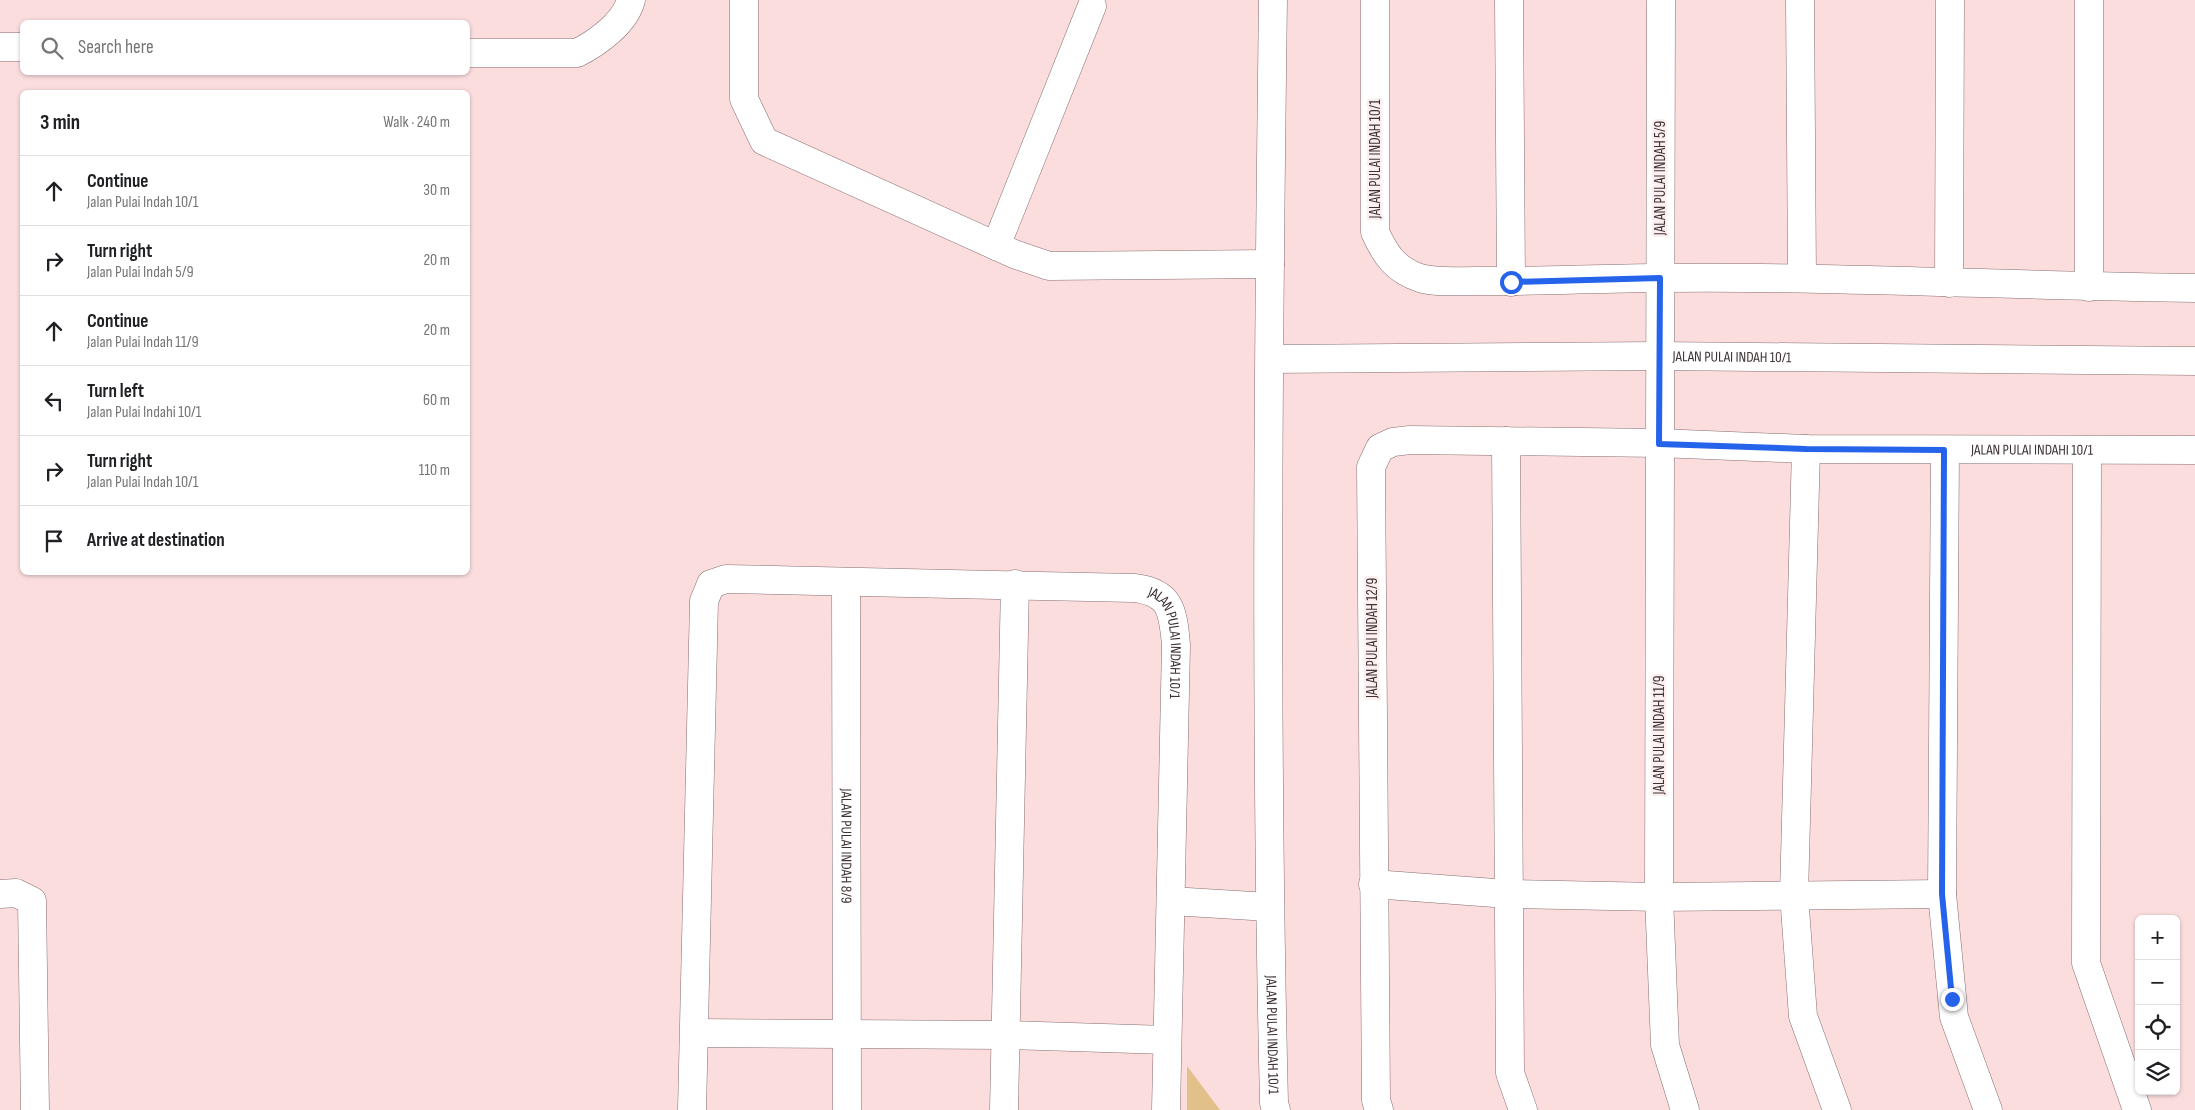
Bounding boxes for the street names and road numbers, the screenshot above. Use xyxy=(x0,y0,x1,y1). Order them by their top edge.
street label: JALAN PULAI INDAH 10/1 xyxy=(1366,99,1385,219)
street label: JALAN PULAI INDAH 5/9 xyxy=(1651,121,1670,236)
street label: JALAN PULAI INDAH 10/1 xyxy=(1671,347,1792,367)
street label: JALAN PULAI INDAHI 10/1 xyxy=(1970,440,2094,459)
street label: JALAN PULAI INDAH 12/9 xyxy=(1363,578,1382,699)
street label: JALAN PULAI INDAH 10/1 xyxy=(1145,582,1186,700)
street label: JALAN PULAI INDAH 11/9 xyxy=(1650,676,1669,796)
street label: JALAN PULAI INDAH 8/9 xyxy=(837,788,856,903)
street label: JALAN PULAI INDAH 10/1 xyxy=(1262,974,1283,1095)

